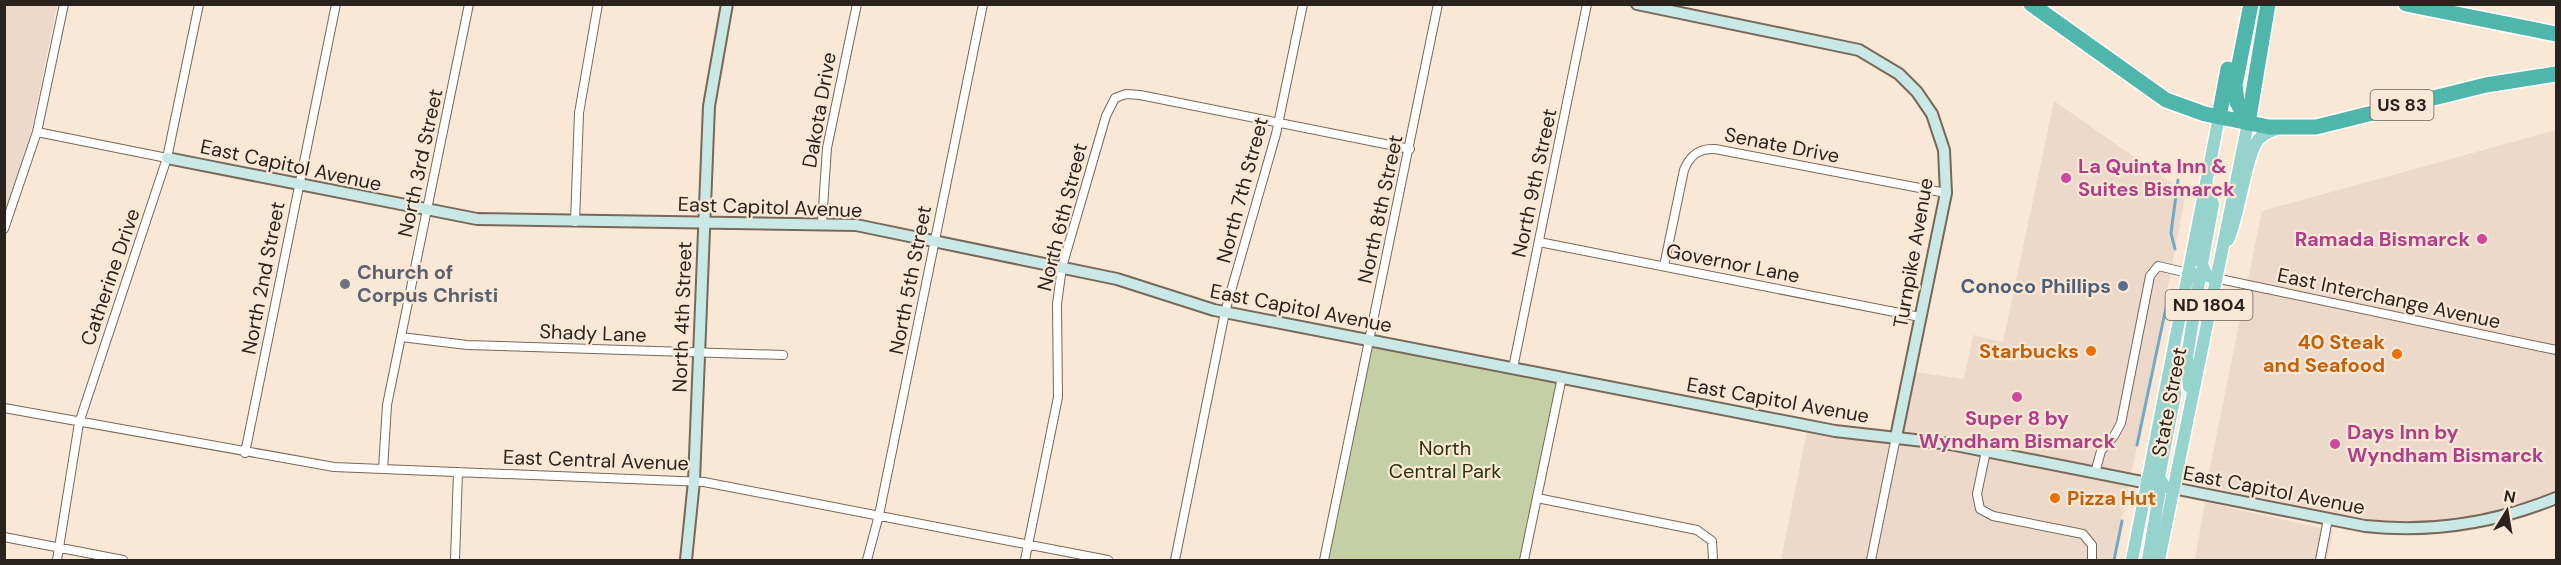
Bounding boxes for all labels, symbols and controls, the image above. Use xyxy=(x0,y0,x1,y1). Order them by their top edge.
street label: Dakota Drive xyxy=(796,50,842,170)
street label: North 3rd Street xyxy=(392,86,448,240)
road number: US 83 xyxy=(2370,90,2434,120)
street label: North 9th Street xyxy=(1506,106,1563,260)
street label: North 7th Street xyxy=(1210,114,1274,266)
street label: Senate Drive xyxy=(1722,121,1842,169)
street label: North 8th Street xyxy=(1352,132,1408,286)
street label: East Capitol Avenue xyxy=(198,133,384,197)
street label: North 6th Street xyxy=(1031,140,1093,294)
place label: La Quinta Inn & Suites Bismarck xyxy=(2078,153,2235,202)
marker: La Quinta Inn & Suites Bismarck xyxy=(2059,171,2073,185)
street label: Turnpike Avenue xyxy=(1887,176,1939,330)
street label: East Capitol Avenue xyxy=(677,191,863,223)
street label: North 2nd Street xyxy=(235,199,291,357)
street label: North 5th Street xyxy=(883,203,937,357)
street label: Catherine Drive xyxy=(74,205,146,349)
place label: Ramada Bismarck xyxy=(2295,226,2470,252)
marker: Ramada Bismarck xyxy=(2475,232,2489,246)
street label: Governor Lane xyxy=(1664,237,1802,289)
street label: North 4th Street xyxy=(666,241,698,393)
place label: Church of Corpus Christi xyxy=(357,259,498,308)
street label: East Interchange Avenue xyxy=(2275,262,2503,334)
place label: Conoco Phillips xyxy=(1960,273,2111,299)
marker: Church of Corpus Christi xyxy=(338,277,352,291)
street label: East Capitol Avenue xyxy=(1208,278,1394,338)
marker: Conoco Phillips xyxy=(2116,279,2130,293)
road number: ND 1804 xyxy=(2166,290,2252,320)
street label: Shady Lane xyxy=(539,318,647,348)
place label: 40 Steak and Seafood xyxy=(2263,329,2385,378)
place label: Starbucks xyxy=(1979,338,2079,364)
marker: Starbucks xyxy=(2084,344,2098,358)
street label: State Street xyxy=(2146,345,2192,459)
marker: 40 Steak and Seafood xyxy=(2390,347,2404,361)
street label: East Capitol Avenue xyxy=(1685,371,1871,429)
marker: Super 8 by Wyndham Bismarck xyxy=(2010,390,2024,404)
place label: Super 8 by Wyndham Bismarck xyxy=(1919,405,2116,454)
place label: Days Inn by Wyndham Bismarck xyxy=(2347,419,2544,468)
park label: North Central Park xyxy=(1389,435,1501,484)
marker: Days Inn by Wyndham Bismarck xyxy=(2328,437,2342,451)
street label: East Central Avenue xyxy=(503,444,689,476)
street label: East Capitol Avenue xyxy=(2181,460,2367,520)
north arrow xyxy=(2477,481,2537,541)
place label: Pizza Hut xyxy=(2067,485,2156,511)
text: N xyxy=(2502,485,2517,508)
marker: Pizza Hut xyxy=(2048,491,2062,505)

